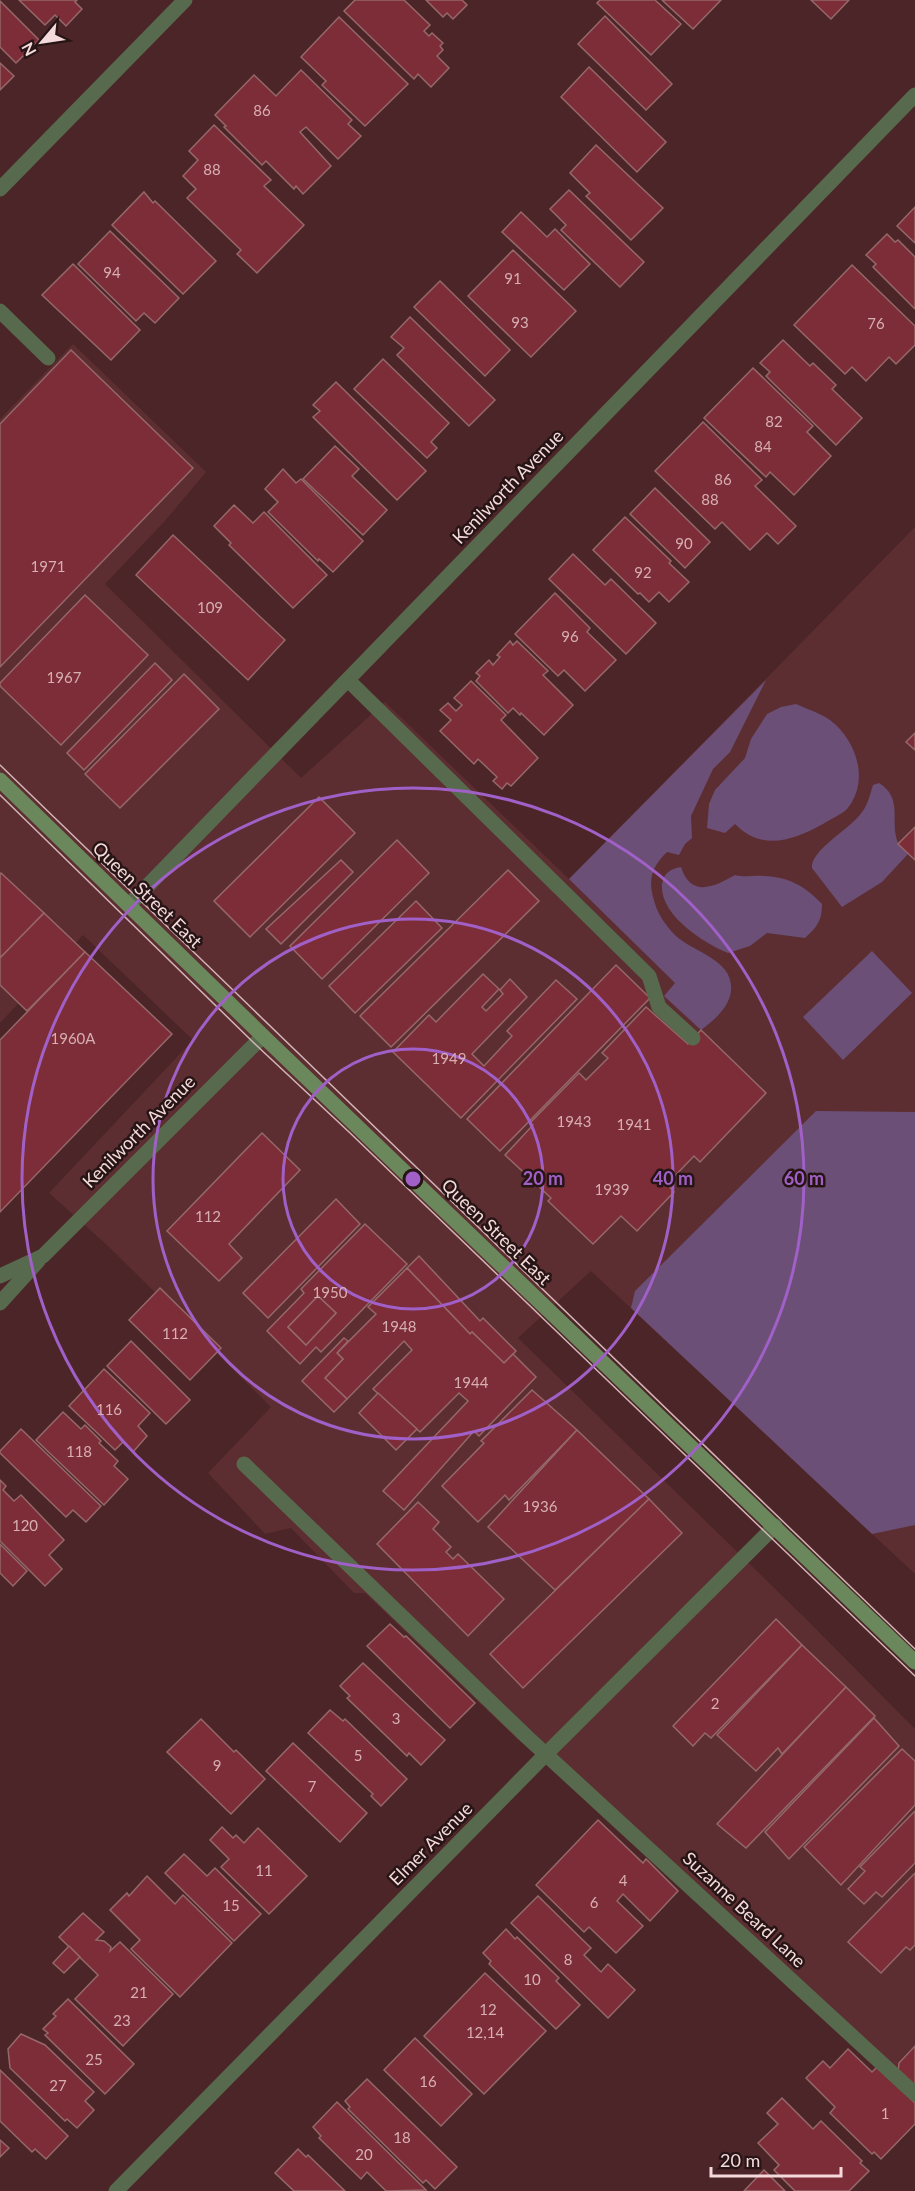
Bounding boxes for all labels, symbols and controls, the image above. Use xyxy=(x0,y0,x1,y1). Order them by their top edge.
north arrow xyxy=(12,12,72,72)
text: N xyxy=(17,40,40,60)
house number: 86 xyxy=(253,101,271,119)
house number: 88 xyxy=(203,160,221,178)
house number: 94 xyxy=(103,263,121,281)
house number: 91 xyxy=(504,269,522,287)
house number: 93 xyxy=(511,313,529,331)
house number: 76 xyxy=(867,314,885,332)
house number: 82 xyxy=(765,412,783,430)
street label: Kenilworth Avenue xyxy=(447,425,567,548)
house number: 84 xyxy=(754,437,772,455)
house number: 86 xyxy=(714,470,732,488)
house number: 88 xyxy=(701,490,719,508)
house number: 90 xyxy=(675,534,693,552)
house number: 1971 xyxy=(31,557,65,575)
house number: 92 xyxy=(634,563,652,581)
house number: 109 xyxy=(197,598,223,616)
house number: 96 xyxy=(561,627,579,645)
house number: 1967 xyxy=(47,668,82,686)
street label: Queen Street East xyxy=(88,837,207,952)
house number: 1960A xyxy=(51,1029,96,1047)
house number: 1949 xyxy=(432,1049,466,1067)
street label: Kenilworth Avenue xyxy=(77,1070,199,1192)
house number: 1943 xyxy=(557,1112,591,1130)
house number: 1941 xyxy=(617,1115,651,1133)
text: 20 m xyxy=(523,1167,563,1189)
text: 40 m xyxy=(653,1167,693,1189)
text: 60 m xyxy=(784,1167,824,1189)
centre of rings xyxy=(403,1169,423,1189)
street label: Queen Street East xyxy=(437,1174,556,1289)
house number: 1939 xyxy=(595,1180,629,1198)
house number: 112 xyxy=(195,1207,221,1225)
house number: 1950 xyxy=(313,1283,348,1301)
house number: 1948 xyxy=(382,1317,416,1335)
house number: 112 xyxy=(162,1324,188,1342)
house number: 1944 xyxy=(454,1373,489,1391)
house number: 116 xyxy=(96,1400,122,1418)
house number: 118 xyxy=(66,1442,92,1460)
house number: 1936 xyxy=(523,1497,558,1515)
house number: 120 xyxy=(12,1516,38,1534)
house number: 2 xyxy=(711,1694,719,1712)
house number: 3 xyxy=(392,1709,400,1727)
house number: 5 xyxy=(354,1746,362,1764)
house number: 9 xyxy=(213,1756,221,1774)
house number: 7 xyxy=(308,1777,317,1795)
street label: Elmer Avenue xyxy=(384,1797,476,1889)
street label: Suzanne Beard Lane xyxy=(679,1847,811,1972)
house number: 11 xyxy=(255,1861,273,1879)
house number: 4 xyxy=(619,1871,628,1889)
house number: 6 xyxy=(590,1893,599,1911)
house number: 15 xyxy=(222,1896,240,1914)
house number: 8 xyxy=(564,1950,572,1968)
house number: 10 xyxy=(523,1970,541,1988)
house number: 21 xyxy=(130,1983,148,2001)
house number: 12 xyxy=(479,2000,497,2018)
house number: 23 xyxy=(113,2011,131,2029)
house number: 12,14 xyxy=(466,2023,504,2041)
house number: 25 xyxy=(85,2050,103,2068)
house number: 16 xyxy=(419,2072,437,2090)
house number: 27 xyxy=(49,2076,67,2094)
house number: 1 xyxy=(881,2104,889,2122)
house number: 18 xyxy=(393,2128,411,2146)
scale bar xyxy=(711,2140,842,2178)
house number: 20 xyxy=(355,2145,373,2163)
text: 20 m xyxy=(720,2149,760,2171)

